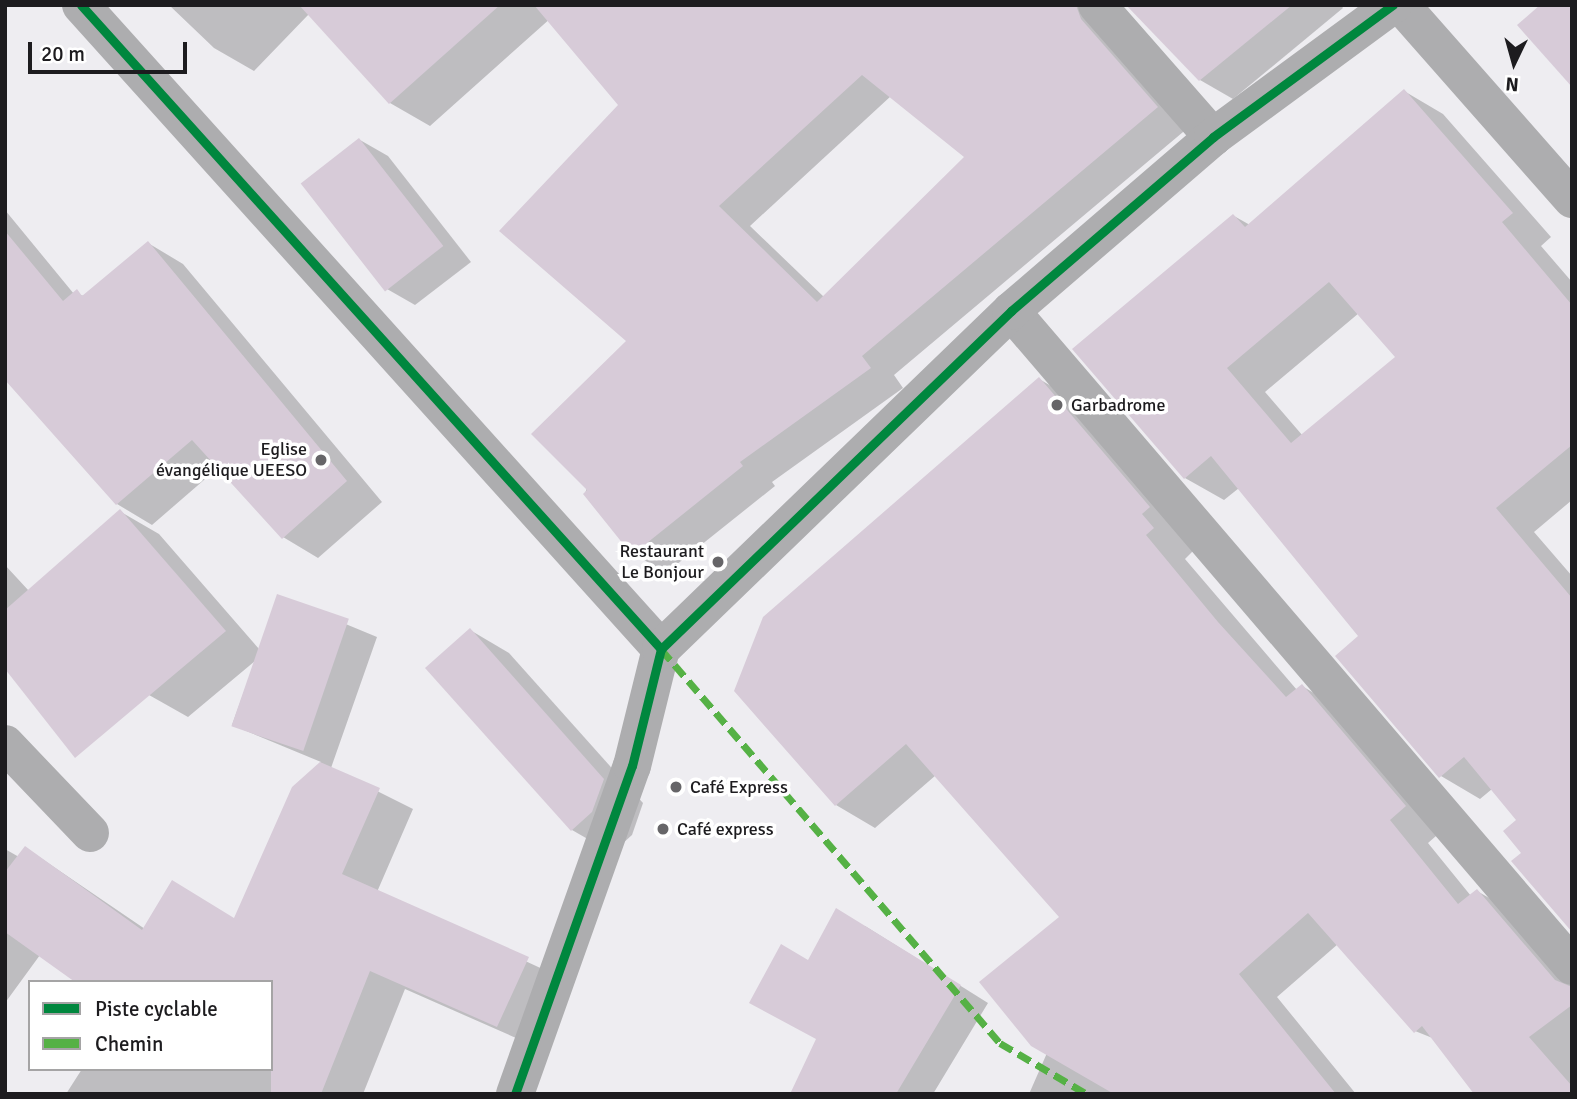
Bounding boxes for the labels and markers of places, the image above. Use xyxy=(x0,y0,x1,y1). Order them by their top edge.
place label: Garbadrome xyxy=(1071,394,1165,416)
marker: Garbadrome xyxy=(1049,397,1065,413)
place label: Eglise évangélique UEESO xyxy=(156,439,307,482)
marker: Eglise évangélique UEESO xyxy=(313,452,329,468)
place label: Restaurant Le Bonjour xyxy=(620,541,704,584)
marker: Restaurant Le Bonjour xyxy=(710,554,726,570)
place label: Café Express xyxy=(690,776,788,798)
marker: Café Express xyxy=(668,779,684,795)
place label: Café express xyxy=(677,818,774,840)
marker: Café express xyxy=(655,821,671,837)

